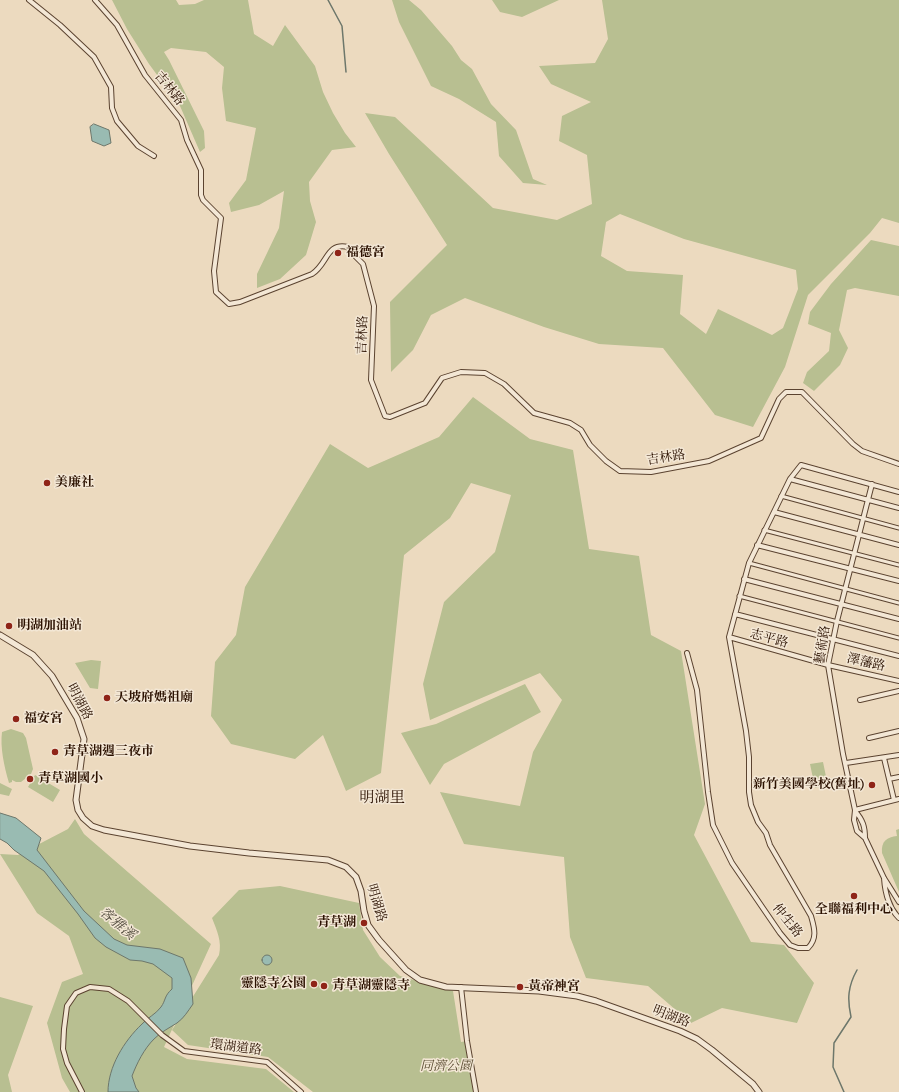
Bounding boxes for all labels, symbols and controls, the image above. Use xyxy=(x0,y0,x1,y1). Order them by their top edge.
street label: 吉林路 xyxy=(151,69,187,109)
place label: 福德宮 xyxy=(346,245,385,261)
marker: 福德宮 xyxy=(333,248,343,258)
street label: 吉林路 xyxy=(355,315,371,355)
street label: 吉林路 xyxy=(646,447,686,469)
place label: 美廉社 xyxy=(55,475,94,491)
marker: 美廉社 xyxy=(42,478,52,488)
place label: 明湖加油站 xyxy=(17,618,82,634)
marker: 明湖加油站 xyxy=(4,621,14,631)
street label: 藝術路 xyxy=(812,625,834,665)
street label: 志平路 xyxy=(748,626,790,652)
street label: 澤藩路 xyxy=(845,651,887,675)
street label: 明湖路 xyxy=(63,681,95,723)
place label: 天坡府媽祖廟 xyxy=(115,690,193,706)
marker: 天坡府媽祖廟 xyxy=(102,693,112,703)
place label: 福安宮 xyxy=(24,711,63,727)
marker: 福安宮 xyxy=(11,714,21,724)
place label: 青草湖週三夜市 xyxy=(63,744,154,760)
marker: 青草湖週三夜市 xyxy=(50,747,60,757)
place label: 青草湖國小 xyxy=(38,771,103,787)
marker: 青草湖國小 xyxy=(25,774,35,784)
place label: 新竹美國學校(舊址) xyxy=(753,777,864,793)
marker: 新竹美國學校(舊址) xyxy=(867,780,877,790)
district label: 明湖里 xyxy=(360,789,404,807)
street label: 明湖路 xyxy=(363,882,389,924)
marker: 全聯福利中心 xyxy=(849,891,859,901)
street label: 仲生路 xyxy=(769,901,805,941)
place label: 全聯福利中心 xyxy=(815,902,893,918)
water label: 客雅溪 xyxy=(96,904,138,944)
place label: 青草湖 xyxy=(317,915,356,931)
marker: 青草湖 xyxy=(359,918,369,928)
place label: 靈隱寺公園 xyxy=(241,976,306,992)
place label: 青草湖靈隱寺 xyxy=(332,978,410,994)
marker: 靈隱寺公園 xyxy=(309,979,319,989)
place label: 黃帝神宮 xyxy=(528,979,580,995)
marker: 青草湖靈隱寺 xyxy=(319,981,329,991)
marker: 黃帝神宮 xyxy=(515,982,525,992)
street label: 明湖路 xyxy=(650,1003,692,1031)
street label: 環湖道路 xyxy=(209,1037,263,1059)
park label: 同濟公園 xyxy=(420,1059,472,1075)

